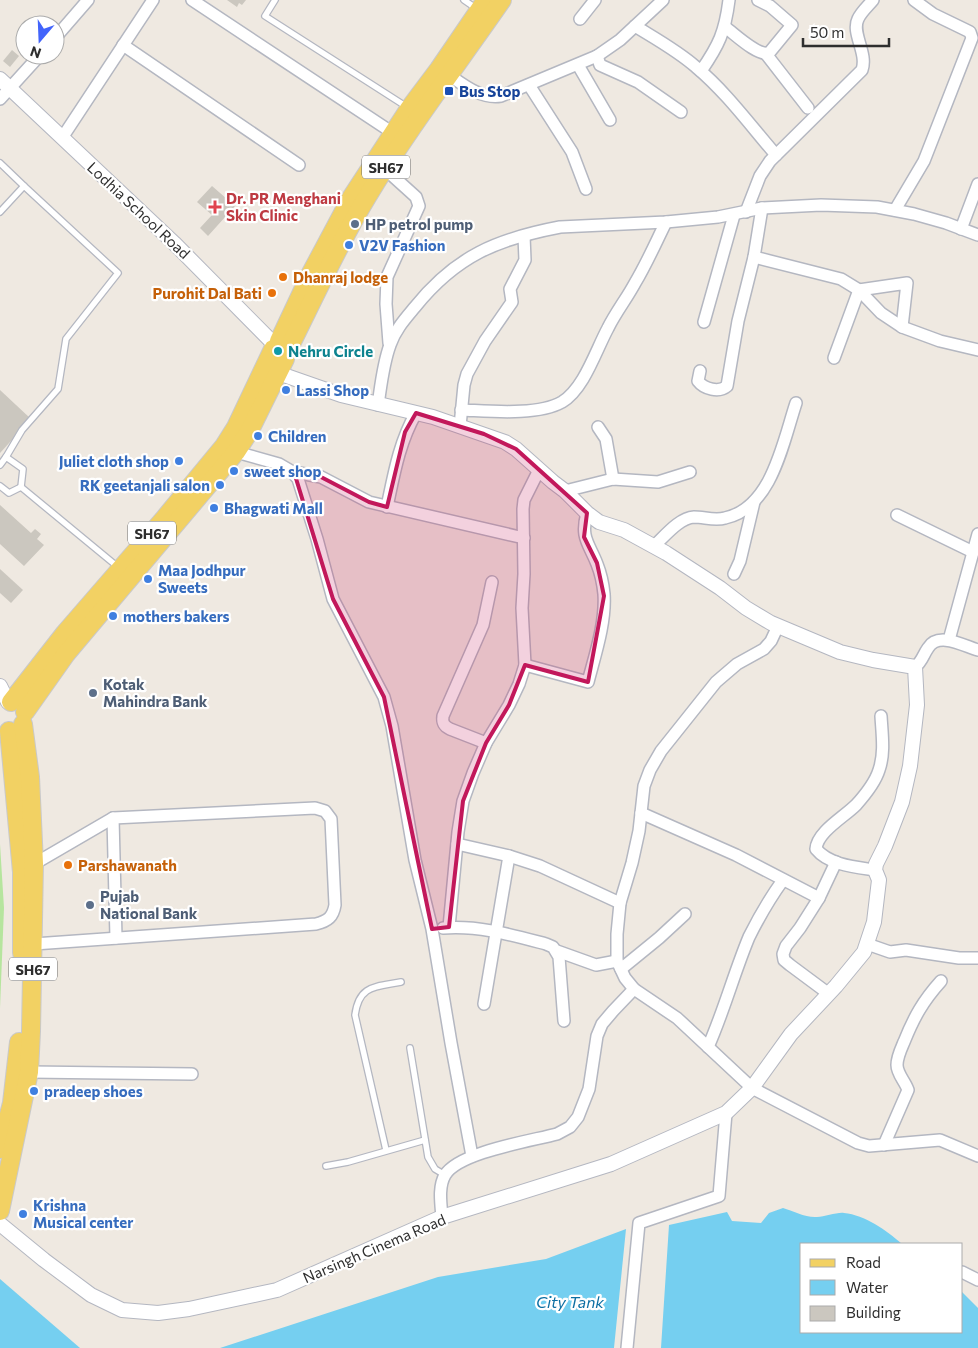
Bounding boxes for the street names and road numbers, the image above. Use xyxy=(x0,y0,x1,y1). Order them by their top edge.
road number: SH67 xyxy=(362,156,410,178)
street label: Lodhia School Road xyxy=(84,158,194,262)
road number: SH67 xyxy=(128,522,176,544)
road number: SH67 xyxy=(9,958,57,981)
street label: Narsingh Cinema Road xyxy=(300,1210,448,1286)

